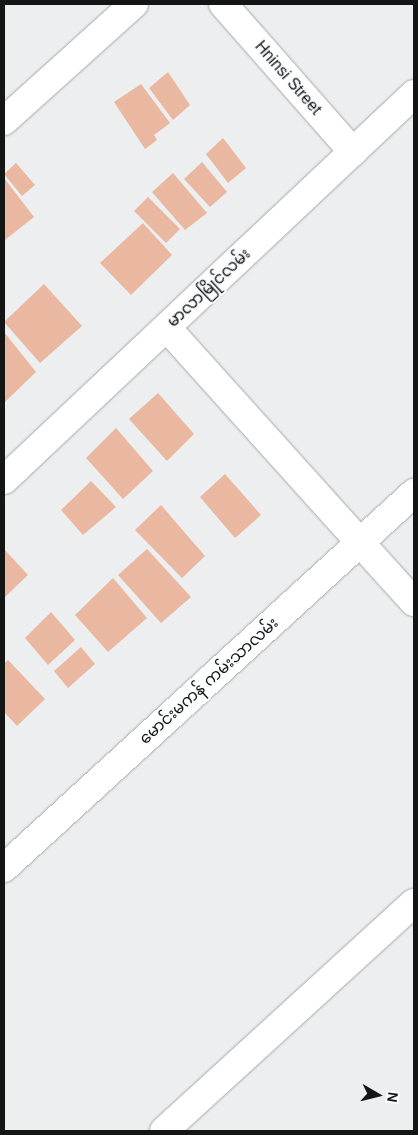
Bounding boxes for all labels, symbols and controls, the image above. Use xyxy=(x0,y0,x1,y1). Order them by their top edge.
street label: Hninsi Street xyxy=(251,37,325,119)
street label: မာလာမြိုင်လမ်း xyxy=(163,245,255,331)
street label: မောင်းမကန် ကမ်းသာလမ်း xyxy=(136,614,282,748)
north arrow xyxy=(353,1070,403,1120)
text: N xyxy=(384,1091,401,1103)

